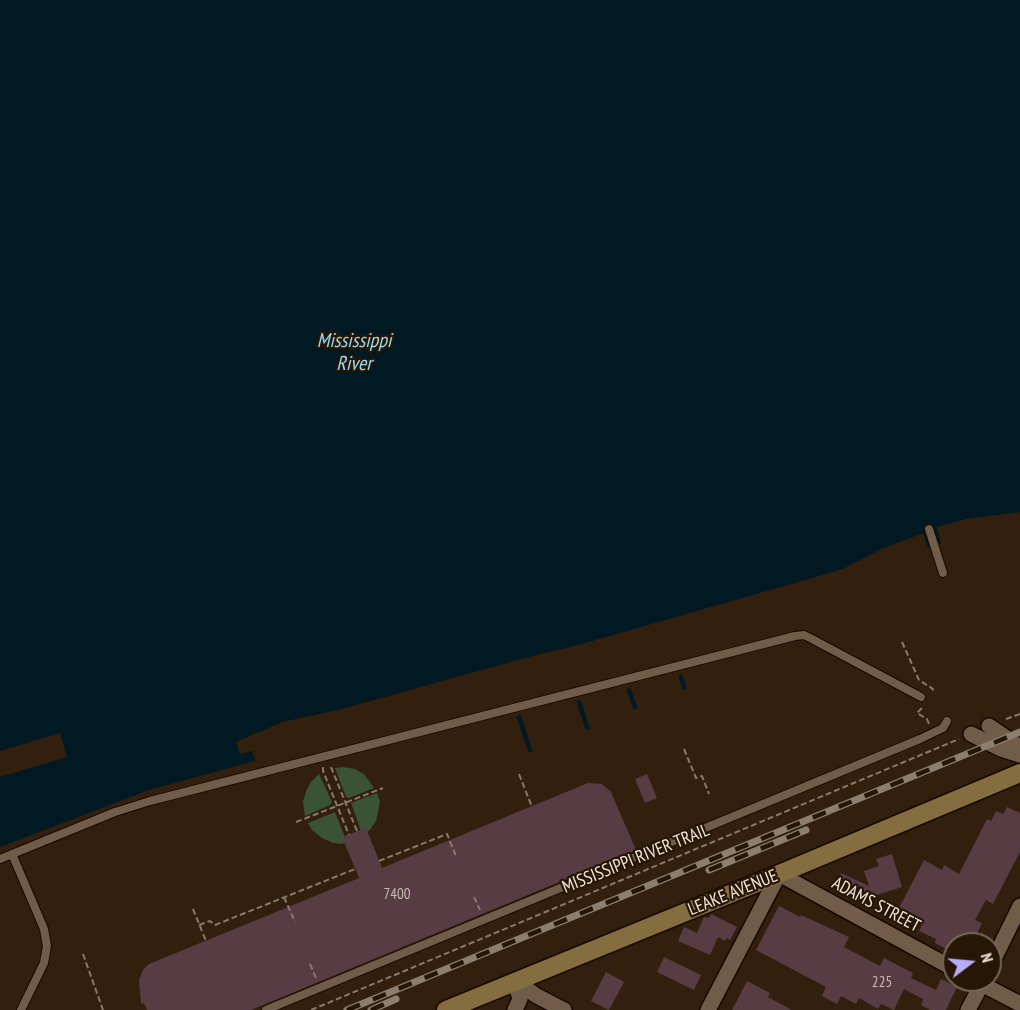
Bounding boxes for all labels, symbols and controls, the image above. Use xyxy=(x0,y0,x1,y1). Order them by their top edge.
water label: Mississippi River xyxy=(317,329,391,376)
street label: MISSISSIPPI RIVER TRAIL xyxy=(559,820,713,898)
street label: LEAKE AVENUE xyxy=(685,865,781,921)
street label: ADAMS STREET xyxy=(828,873,924,937)
house number: 7400 xyxy=(384,886,410,904)
north arrow xyxy=(942,932,1002,992)
text: N xyxy=(977,951,998,964)
house number: 225 xyxy=(872,974,892,992)

